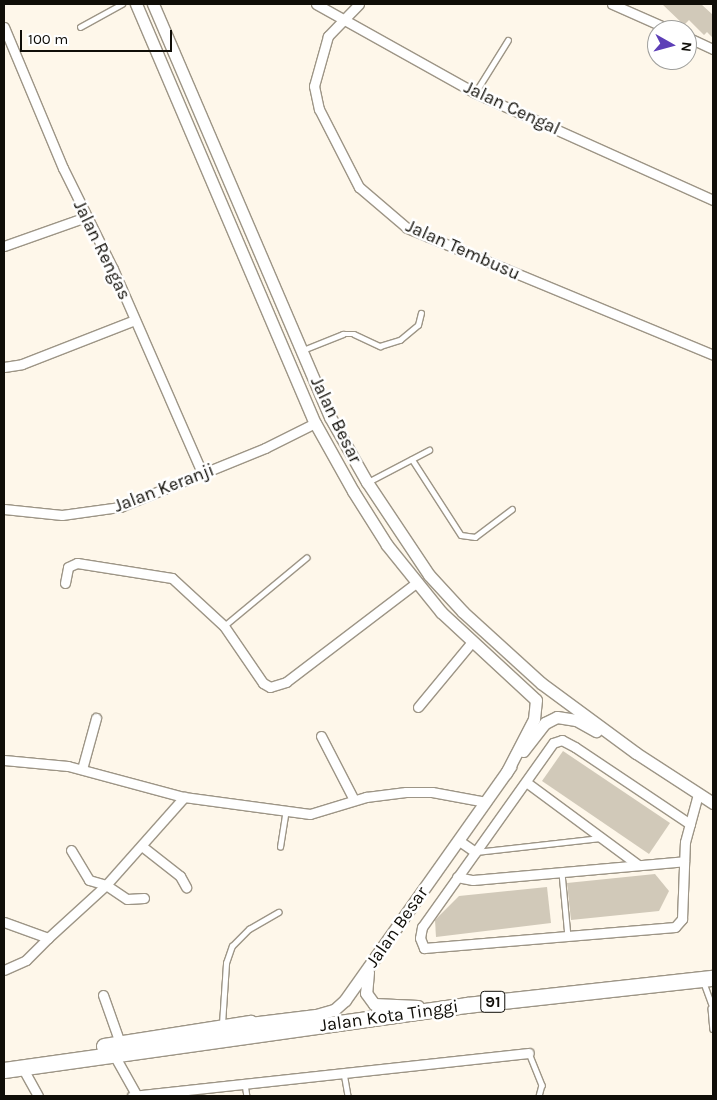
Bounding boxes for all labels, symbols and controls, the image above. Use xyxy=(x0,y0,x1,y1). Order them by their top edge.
scale bar xyxy=(22,20,175,52)
north arrow xyxy=(647,20,697,70)
text: 100 m xyxy=(28,30,68,48)
text: N xyxy=(677,41,695,53)
street label: Jalan Cengal xyxy=(461,76,563,140)
street label: Jalan Rengas xyxy=(69,197,135,303)
street label: Jalan Tembusu xyxy=(402,215,524,285)
street label: Jalan Besar xyxy=(306,373,366,467)
street label: Jalan Keranji xyxy=(111,459,217,517)
street label: Jalan Besar xyxy=(361,882,433,972)
road number: 91 xyxy=(479,989,507,1016)
street label: Jalan Kota Tinggi xyxy=(318,996,460,1036)

